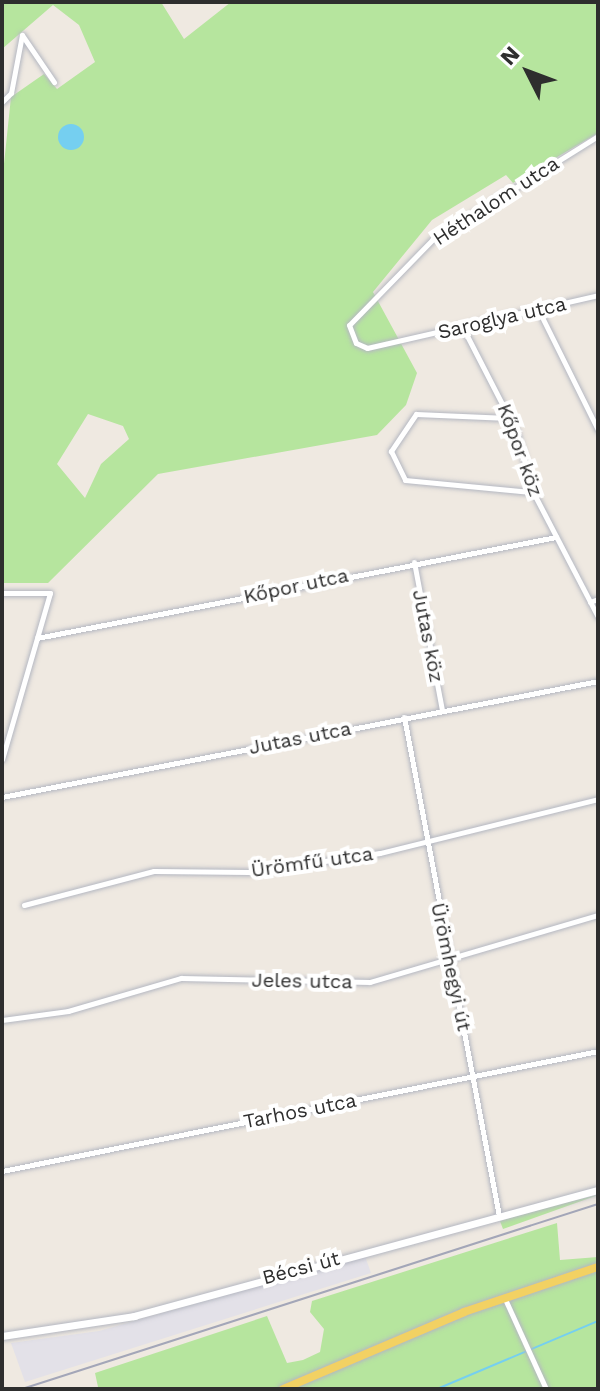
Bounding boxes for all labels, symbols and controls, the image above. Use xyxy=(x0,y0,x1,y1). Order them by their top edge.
north arrow xyxy=(488,32,568,112)
text: N xyxy=(495,41,525,70)
street label: Héthalom utca xyxy=(429,151,563,251)
street label: Saroglya utca xyxy=(435,292,569,344)
street label: Kőpor köz xyxy=(492,400,548,500)
street label: Kőpor utca xyxy=(241,563,351,609)
street label: Jutas köz xyxy=(407,588,449,684)
street label: Jutas utca xyxy=(247,716,353,760)
street label: Ürömfű utca xyxy=(249,842,375,882)
street label: Ürömhegyi út xyxy=(426,901,476,1033)
street label: Jeles utca xyxy=(251,968,353,994)
street label: Tarhos utca xyxy=(242,1088,358,1134)
street label: Bécsi út xyxy=(260,1246,342,1290)

